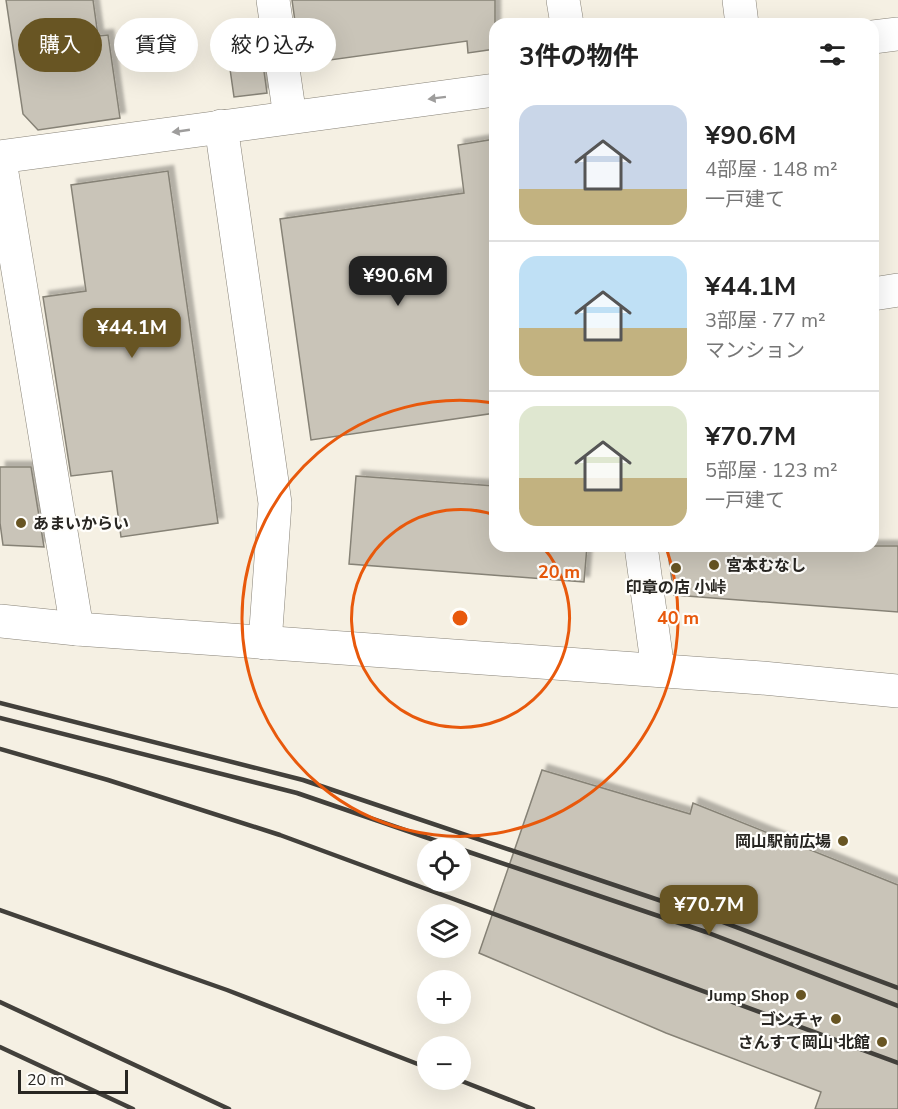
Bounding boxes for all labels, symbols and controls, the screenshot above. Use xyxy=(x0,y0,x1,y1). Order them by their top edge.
chip: 購入 xyxy=(18,18,102,72)
chip: 賃貸 xyxy=(114,18,198,72)
chip: 絞り込み xyxy=(210,18,336,72)
icon: filters xyxy=(816,38,849,71)
text: 3件の物件 xyxy=(519,39,639,74)
one-way arrow xyxy=(427,93,446,102)
text: ¥90.6M xyxy=(705,118,796,153)
one-way arrow xyxy=(172,127,191,136)
icon: home xyxy=(567,129,639,201)
text: 4部屋 · 148 m² xyxy=(705,156,838,183)
text: 一戸建て xyxy=(705,186,785,213)
pin: ¥90.6M xyxy=(349,256,447,307)
text: ¥90.6M xyxy=(363,262,433,289)
text: ¥44.1M xyxy=(705,269,796,304)
icon: home xyxy=(567,280,639,352)
text: 3部屋 · 77 m² xyxy=(705,307,826,334)
pin: ¥44.1M xyxy=(83,308,181,359)
text: ¥44.1M xyxy=(97,314,167,341)
text: マンション xyxy=(705,337,805,364)
text: ¥70.7M xyxy=(705,419,796,454)
icon: home xyxy=(567,430,639,502)
text: 5部屋 · 123 m² xyxy=(705,457,838,484)
text: 一戸建て xyxy=(705,487,785,514)
place label: あまいからい xyxy=(33,513,129,535)
marker: あまいからい xyxy=(14,516,28,530)
place label: 宮本むなし xyxy=(726,555,806,577)
marker: 宮本むなし xyxy=(707,558,721,572)
text: 20 m xyxy=(538,560,580,584)
marker: 印章の店 小峠 xyxy=(669,561,683,575)
place label: 印章の店 小峠 xyxy=(626,577,726,599)
text: 40 m xyxy=(657,606,699,630)
centre of rings xyxy=(450,608,470,628)
place label: 岡山駅前広場 xyxy=(735,831,831,853)
marker: 岡山駅前広場 xyxy=(836,834,850,848)
map controls xyxy=(417,838,471,1090)
button: locate xyxy=(417,838,471,892)
pin: ¥70.7M xyxy=(660,885,758,936)
text: ¥70.7M xyxy=(674,891,744,918)
button: layers xyxy=(417,904,471,958)
button: + xyxy=(417,970,471,1024)
place label: Jump Shop xyxy=(707,985,789,1007)
marker: Jump Shop xyxy=(794,988,808,1002)
place label: ゴンチャ xyxy=(760,1009,824,1031)
marker: ゴンチャ xyxy=(829,1012,843,1026)
place label: さんすて岡山 北館 xyxy=(738,1032,870,1054)
marker: さんすて岡山 北館 xyxy=(875,1035,889,1049)
button: − xyxy=(417,1036,471,1090)
scale bar xyxy=(18,1067,128,1094)
text: 20 m xyxy=(27,1069,64,1091)

